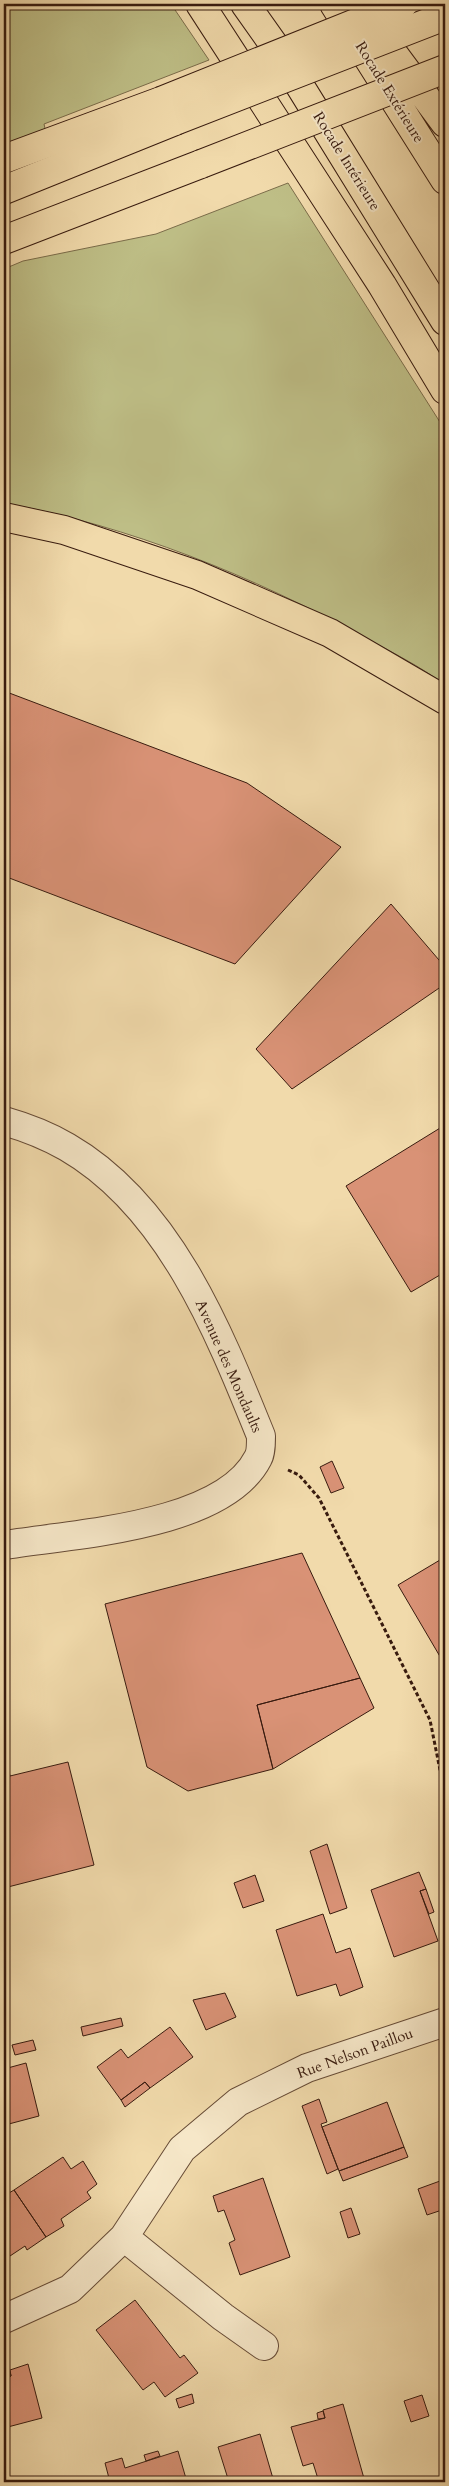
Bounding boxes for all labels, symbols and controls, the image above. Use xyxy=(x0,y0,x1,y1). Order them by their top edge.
street label: Rocade Extérieure xyxy=(351,38,429,147)
street label: Rocade Intérieure xyxy=(309,108,385,214)
street label: Avenue des Mondaults xyxy=(191,1296,267,1436)
street label: Rue Nelson Paillou xyxy=(294,2023,416,2083)

